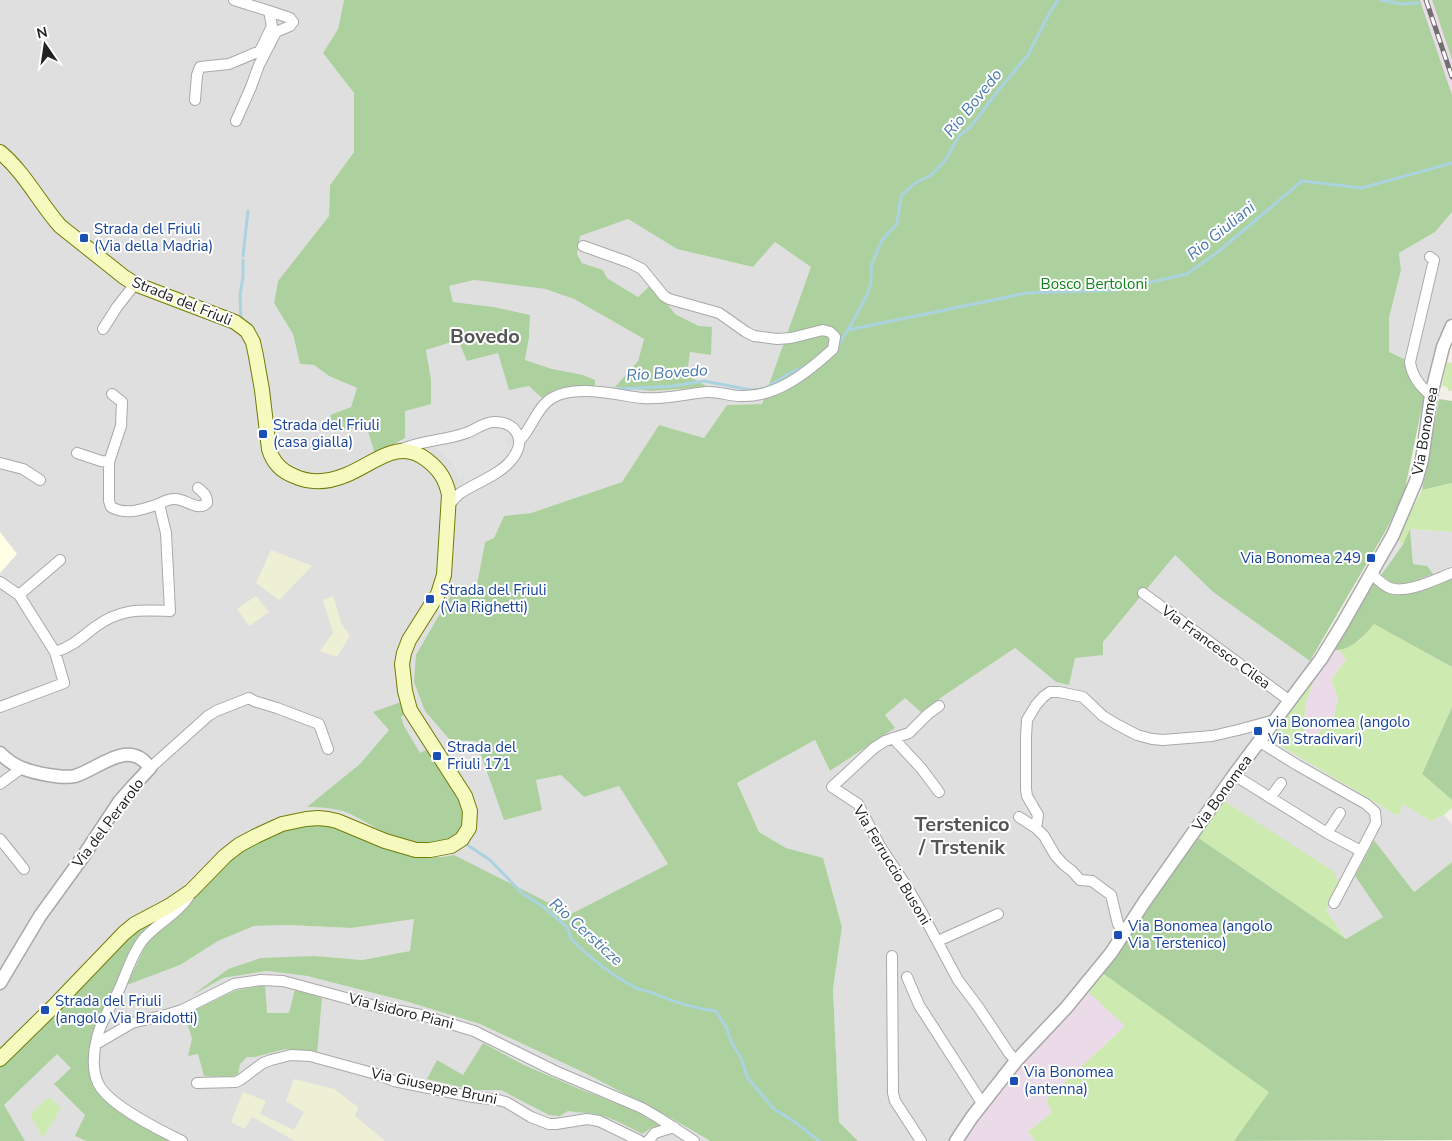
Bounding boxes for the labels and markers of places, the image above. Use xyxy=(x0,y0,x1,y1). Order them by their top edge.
place label: Strada del Friuli (Via della Madria) xyxy=(94,219,213,256)
marker: Strada del Friuli (Via della Madria) xyxy=(78,232,90,244)
place label: Strada del Friuli (casa gialla) xyxy=(273,415,380,452)
marker: Strada del Friuli (casa gialla) xyxy=(257,428,269,440)
place label: Via Bonomea 249 xyxy=(1239,548,1361,568)
marker: Via Bonomea 249 xyxy=(1365,552,1377,564)
place label: Strada del Friuli (Via Righetti) xyxy=(440,580,547,617)
marker: Strada del Friuli (Via Righetti) xyxy=(424,593,436,605)
place label: via Bonomea (angolo Via Stradivari) xyxy=(1267,712,1410,749)
marker: via Bonomea (angolo Via Stradivari) xyxy=(1252,725,1264,737)
place label: Strada del Friuli 171 xyxy=(447,737,517,774)
marker: Strada del Friuli 171 xyxy=(431,750,443,762)
place label: Via Bonomea (angolo Via Terstenico) xyxy=(1127,916,1273,953)
marker: Via Bonomea (angolo Via Terstenico) xyxy=(1112,929,1124,941)
place label: Strada del Friuli (angolo Via Braidotti) xyxy=(55,991,198,1028)
marker: Strada del Friuli (angolo Via Braidotti) xyxy=(39,1004,51,1016)
place label: Via Bonomea (antenna) xyxy=(1023,1062,1114,1099)
marker: Via Bonomea (antenna) xyxy=(1008,1075,1020,1087)

